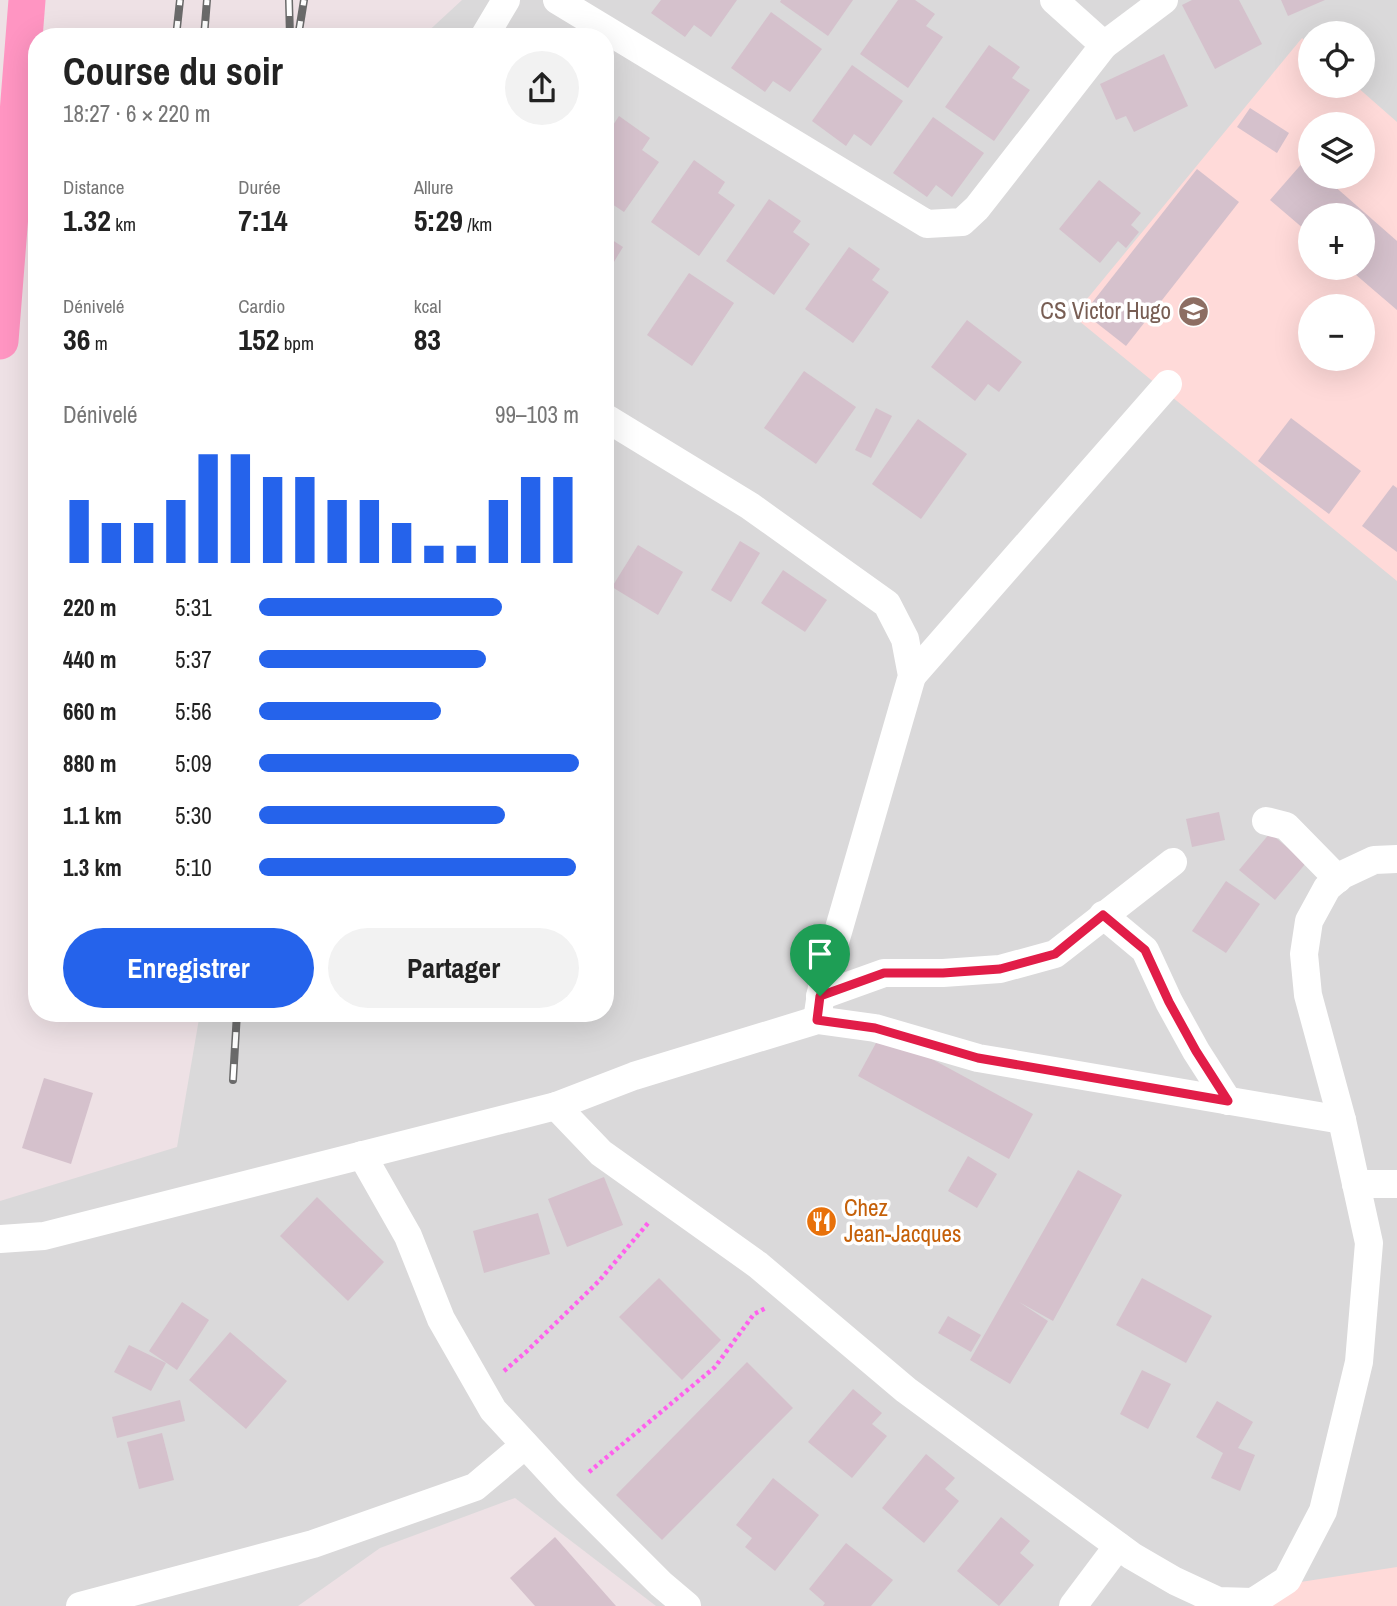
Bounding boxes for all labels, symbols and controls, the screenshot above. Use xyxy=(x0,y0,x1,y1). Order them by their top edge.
map controls xyxy=(1298,21,1375,371)
button: locate xyxy=(1298,21,1375,98)
text: Course du soir xyxy=(63,46,283,97)
button: share xyxy=(505,51,579,125)
text: 18:27 · 6 × 220 m xyxy=(63,98,210,129)
button: layers xyxy=(1298,112,1375,189)
text: Distance xyxy=(63,174,124,200)
text: Durée xyxy=(238,174,281,200)
text: Allure xyxy=(414,174,453,200)
text: 1.32 xyxy=(63,200,111,240)
text: 7:14 xyxy=(238,200,288,240)
text: 5:29 xyxy=(414,200,463,240)
button: + xyxy=(1298,203,1375,280)
text: km xyxy=(111,211,136,237)
text: /km xyxy=(463,211,492,237)
text: Dénivelé xyxy=(63,293,124,319)
text: Cardio xyxy=(238,293,285,319)
text: kcal xyxy=(414,293,441,319)
school or university icon: CS Victor Hugo xyxy=(1177,294,1211,328)
button: − xyxy=(1298,294,1375,371)
place label: CS Victor Hugo xyxy=(1040,295,1171,326)
text: 36 xyxy=(63,319,90,359)
text: 152 xyxy=(238,319,279,359)
text: 83 xyxy=(414,319,441,359)
text: m xyxy=(90,330,108,356)
text: bpm xyxy=(279,330,314,356)
text: Dénivelé xyxy=(63,399,137,430)
text: 99–103 m xyxy=(495,399,579,430)
text: 220 m xyxy=(63,592,116,623)
text: 5:31 xyxy=(175,592,212,623)
text: 440 m xyxy=(63,644,116,675)
text: 5:37 xyxy=(175,644,212,675)
text: 660 m xyxy=(63,696,116,727)
text: 5:56 xyxy=(175,696,212,727)
text: 880 m xyxy=(63,748,116,779)
text: 5:09 xyxy=(175,748,212,779)
text: 1.1 km xyxy=(63,800,122,831)
text: 5:30 xyxy=(175,800,212,831)
text: 1.3 km xyxy=(63,852,122,883)
text: 5:10 xyxy=(175,852,212,883)
pin xyxy=(790,924,850,996)
button: Enregistrer xyxy=(63,928,314,1008)
button: Partager xyxy=(328,928,579,1008)
icon: arrive xyxy=(801,935,839,973)
place label: Chez Jean-Jacques xyxy=(844,1192,961,1249)
restaurant icon: Chez Jean-Jacques xyxy=(804,1204,838,1238)

